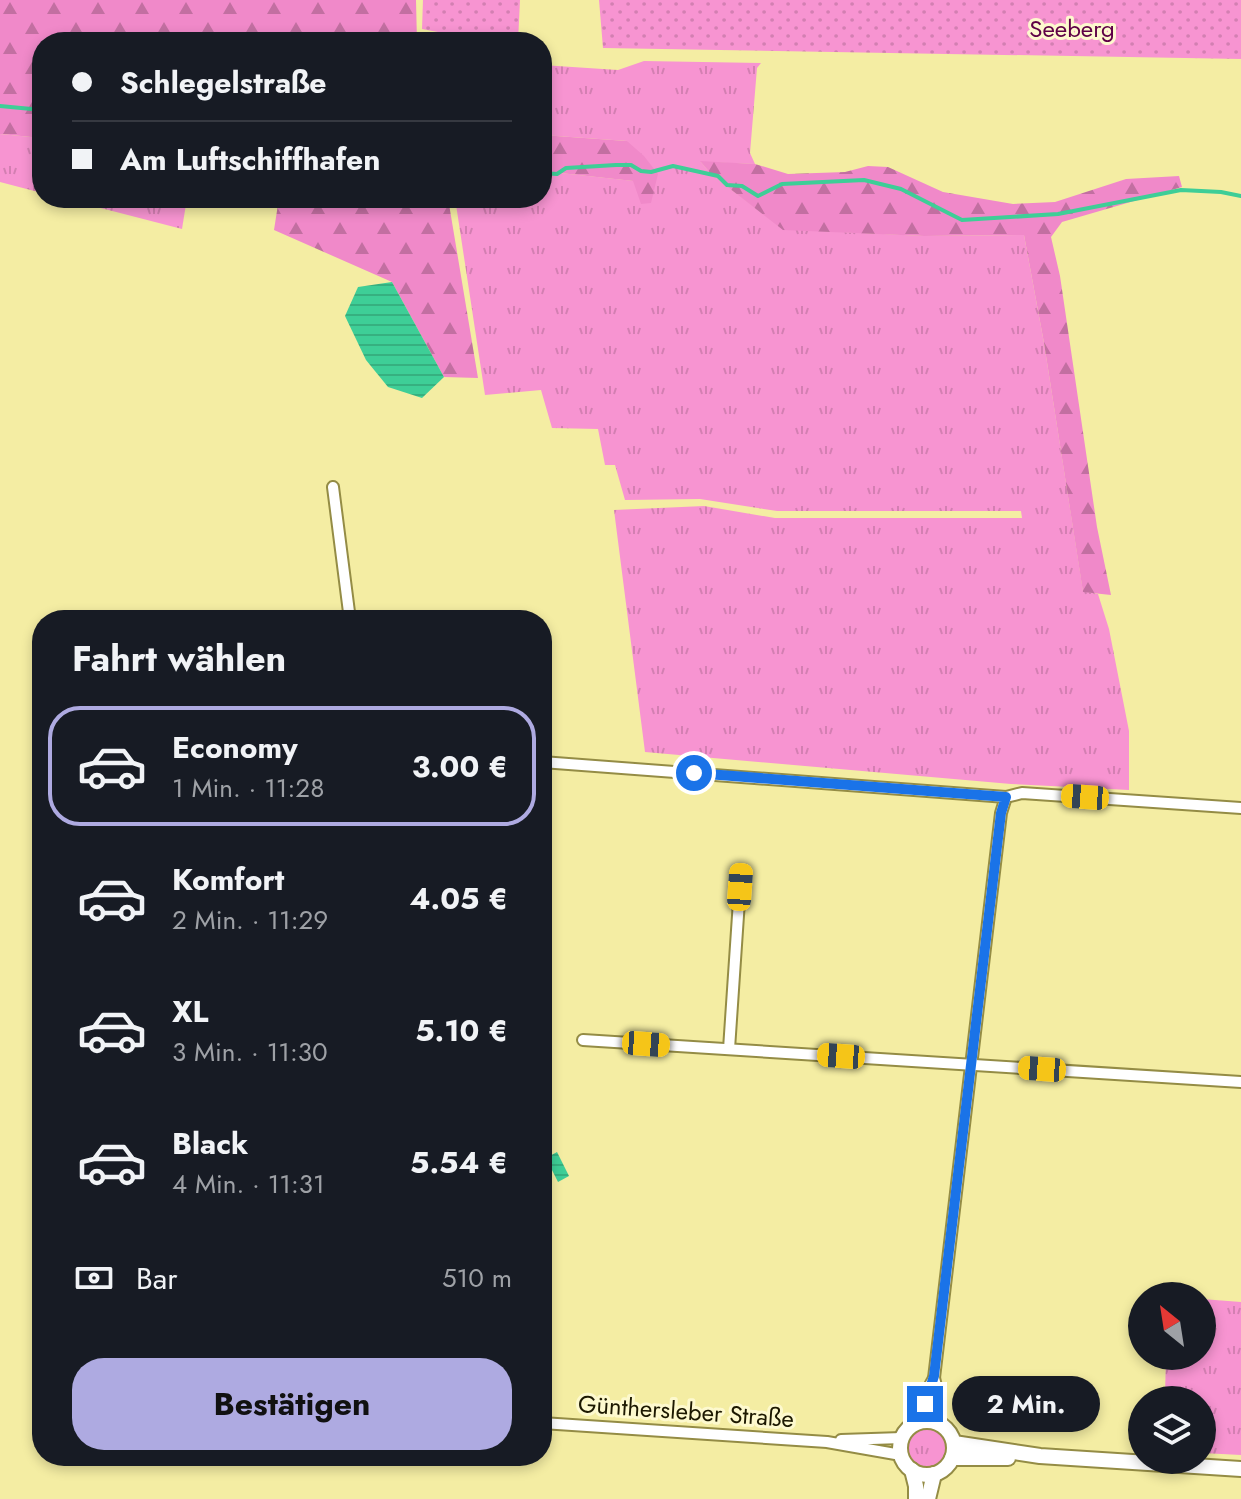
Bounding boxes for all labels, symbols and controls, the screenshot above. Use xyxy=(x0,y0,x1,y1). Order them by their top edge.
park label: Seeberg xyxy=(1029,11,1115,46)
text: Schlegelstraße xyxy=(120,61,327,104)
text: Am Luftschiffhafen xyxy=(120,138,381,181)
text: Fahrt wählen xyxy=(72,632,286,684)
text: Economy xyxy=(172,726,298,769)
icon: car xyxy=(76,730,148,802)
text: 3.00 € xyxy=(412,745,508,788)
route start xyxy=(676,755,712,791)
text: 1 Min. · 11:28 xyxy=(172,769,324,807)
car xyxy=(1060,783,1110,811)
text: Komfort xyxy=(172,858,284,901)
icon: car xyxy=(76,862,148,934)
car xyxy=(726,862,754,912)
text: 4.05 € xyxy=(410,877,508,920)
text: 2 Min. · 11:29 xyxy=(172,901,328,939)
text: XL xyxy=(172,990,208,1033)
icon: car xyxy=(76,994,148,1066)
text: 5.10 € xyxy=(415,1009,508,1052)
car xyxy=(621,1030,671,1058)
text: 3 Min. · 11:30 xyxy=(172,1033,328,1071)
car xyxy=(816,1042,866,1070)
car xyxy=(1017,1055,1067,1083)
text: Black xyxy=(172,1122,248,1165)
icon: car xyxy=(76,1126,148,1198)
text: 5.54 € xyxy=(410,1141,508,1184)
text: 4 Min. · 11:31 xyxy=(172,1165,325,1203)
icon: cash xyxy=(72,1256,116,1300)
text: Bar xyxy=(136,1257,177,1300)
text: 510 m xyxy=(442,1259,512,1297)
north arrow xyxy=(1128,1282,1216,1370)
map controls xyxy=(1128,1282,1216,1474)
button: Bestätigen xyxy=(72,1358,512,1450)
callout: 2 Min. xyxy=(953,1376,1101,1432)
text: 2 Min. xyxy=(987,1385,1065,1423)
street label: Günthersleber Straße xyxy=(577,1386,795,1436)
route end xyxy=(907,1386,943,1422)
button: layers xyxy=(1128,1386,1216,1474)

